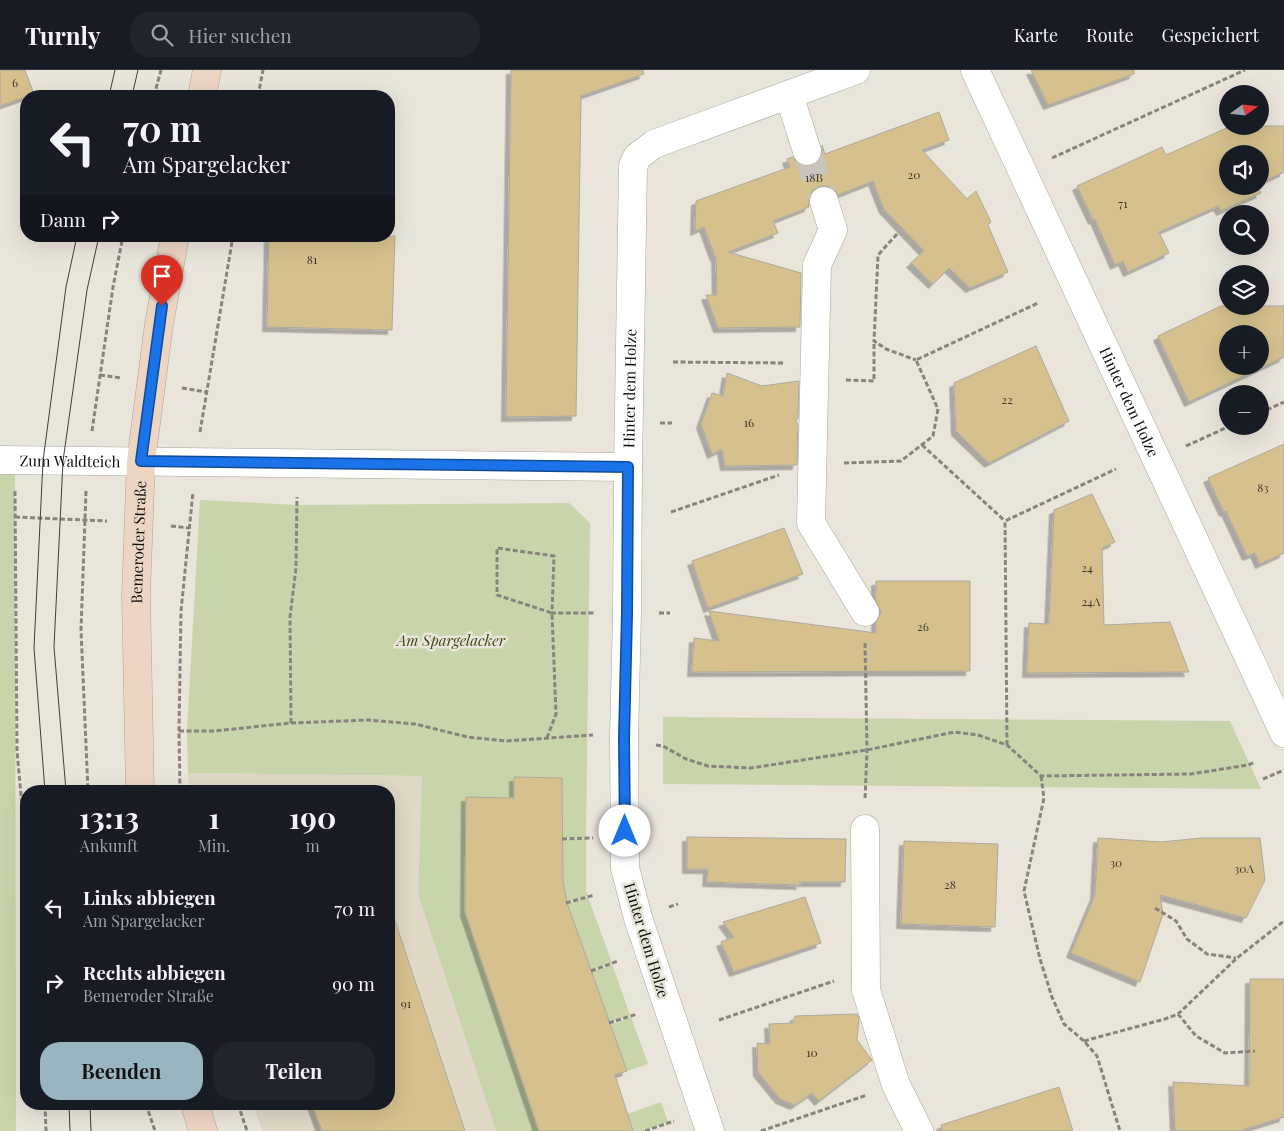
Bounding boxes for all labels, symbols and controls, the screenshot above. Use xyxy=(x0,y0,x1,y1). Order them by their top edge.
search box xyxy=(130,12,480,57)
text: Turnly xyxy=(25,19,100,51)
icon: search xyxy=(148,21,176,49)
text: Hier suchen xyxy=(188,22,292,48)
text: Karte xyxy=(1014,23,1058,47)
text: Route xyxy=(1086,23,1134,47)
text: Gespeichert xyxy=(1162,23,1259,47)
house number: 6 xyxy=(12,74,18,90)
north arrow xyxy=(1219,85,1269,135)
map controls xyxy=(1219,85,1269,435)
text: 70 m xyxy=(123,104,201,151)
icon: left xyxy=(40,110,105,175)
button: sound xyxy=(1219,145,1269,195)
text: Am Spargelacker xyxy=(123,149,290,179)
house number: 20 xyxy=(908,166,920,182)
house number: 18B xyxy=(805,169,823,185)
house number: 71 xyxy=(1118,195,1128,211)
icon: right xyxy=(96,205,124,233)
button: search xyxy=(1219,205,1269,255)
text: Dann xyxy=(40,206,86,232)
house number: 81 xyxy=(307,251,318,267)
pin xyxy=(141,255,183,306)
icon: arrive xyxy=(148,262,176,290)
button: layers xyxy=(1219,265,1269,315)
button: + xyxy=(1219,325,1269,375)
street label: Hinter dem Holze xyxy=(618,329,640,448)
street label: Hinter dem Holze xyxy=(1095,343,1164,460)
button: − xyxy=(1219,385,1269,435)
house number: 22 xyxy=(1001,391,1013,407)
house number: 16 xyxy=(744,414,754,430)
street label: Zum Waldteich xyxy=(20,450,121,471)
house number: 83 xyxy=(1257,479,1269,495)
street label: Bemeroder Straße xyxy=(126,480,150,604)
house number: 24 xyxy=(1081,559,1093,575)
house number: 24A xyxy=(1081,593,1101,609)
house number: 26 xyxy=(917,618,929,634)
park label: Am Spargelacker xyxy=(395,630,506,650)
text: 13:13 xyxy=(79,797,139,837)
text: 1 xyxy=(208,797,220,837)
text: 190 xyxy=(289,797,336,837)
position arrow xyxy=(598,804,650,856)
text: Ankunft xyxy=(80,835,138,856)
text: Min. xyxy=(198,835,230,856)
text: m xyxy=(305,835,320,856)
house number: 30 xyxy=(1110,854,1122,870)
house number: 30A xyxy=(1234,860,1255,876)
house number: 28 xyxy=(944,876,956,892)
street label: Hinter dem Holze xyxy=(620,880,674,1000)
text: Links abbiegen xyxy=(83,884,216,910)
icon: left xyxy=(40,894,68,922)
text: 70 m xyxy=(334,895,375,921)
text: Am Spargelacker xyxy=(83,910,205,931)
text: Rechts abbiegen xyxy=(83,959,226,985)
icon: right xyxy=(40,969,68,997)
text: 90 m xyxy=(332,970,375,996)
text: Bemeroder Straße xyxy=(83,985,214,1006)
house number: 91 xyxy=(401,995,412,1011)
button: Beenden xyxy=(40,1042,203,1100)
button: Teilen xyxy=(213,1042,375,1100)
house number: 10 xyxy=(806,1044,818,1060)

